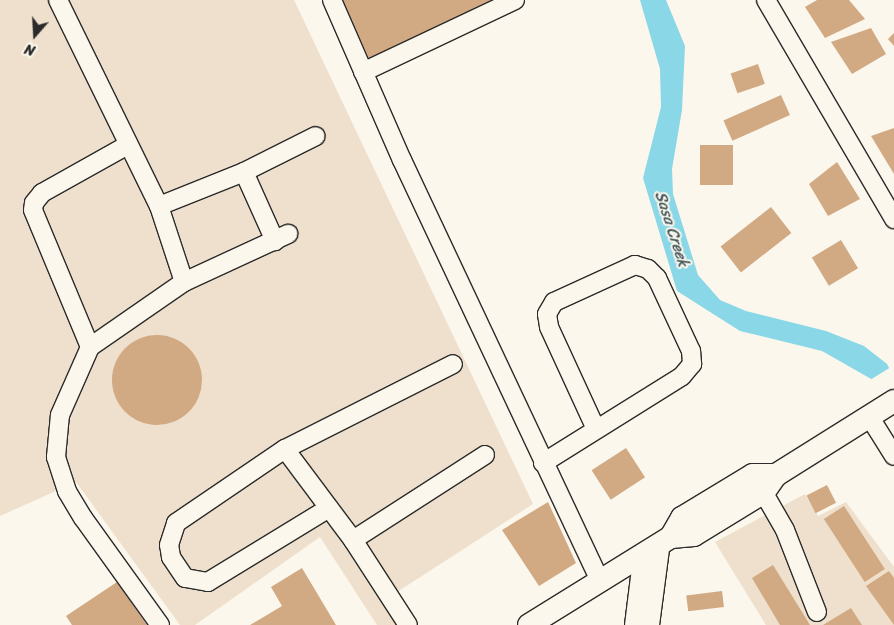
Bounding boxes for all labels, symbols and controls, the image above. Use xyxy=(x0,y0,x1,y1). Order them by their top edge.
north arrow xyxy=(10,10,60,60)
text: N xyxy=(21,36,39,63)
water label: Sasa Creek xyxy=(651,188,693,270)

